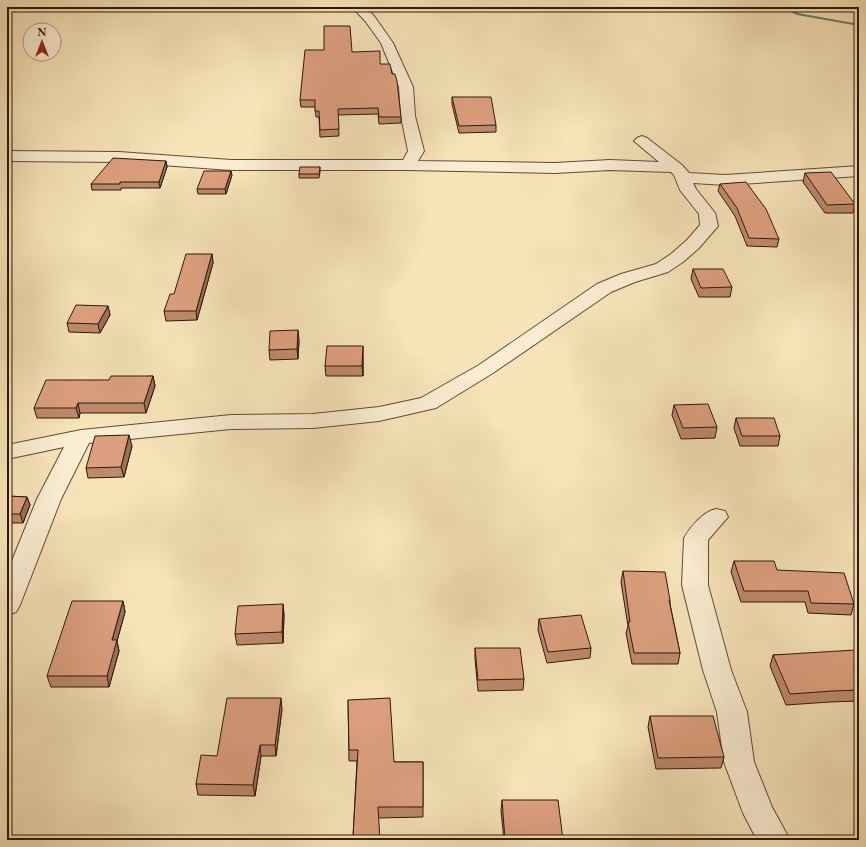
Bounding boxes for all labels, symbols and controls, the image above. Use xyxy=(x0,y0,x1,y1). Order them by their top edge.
north arrow xyxy=(22,22,62,62)
text: N xyxy=(38,25,47,39)

